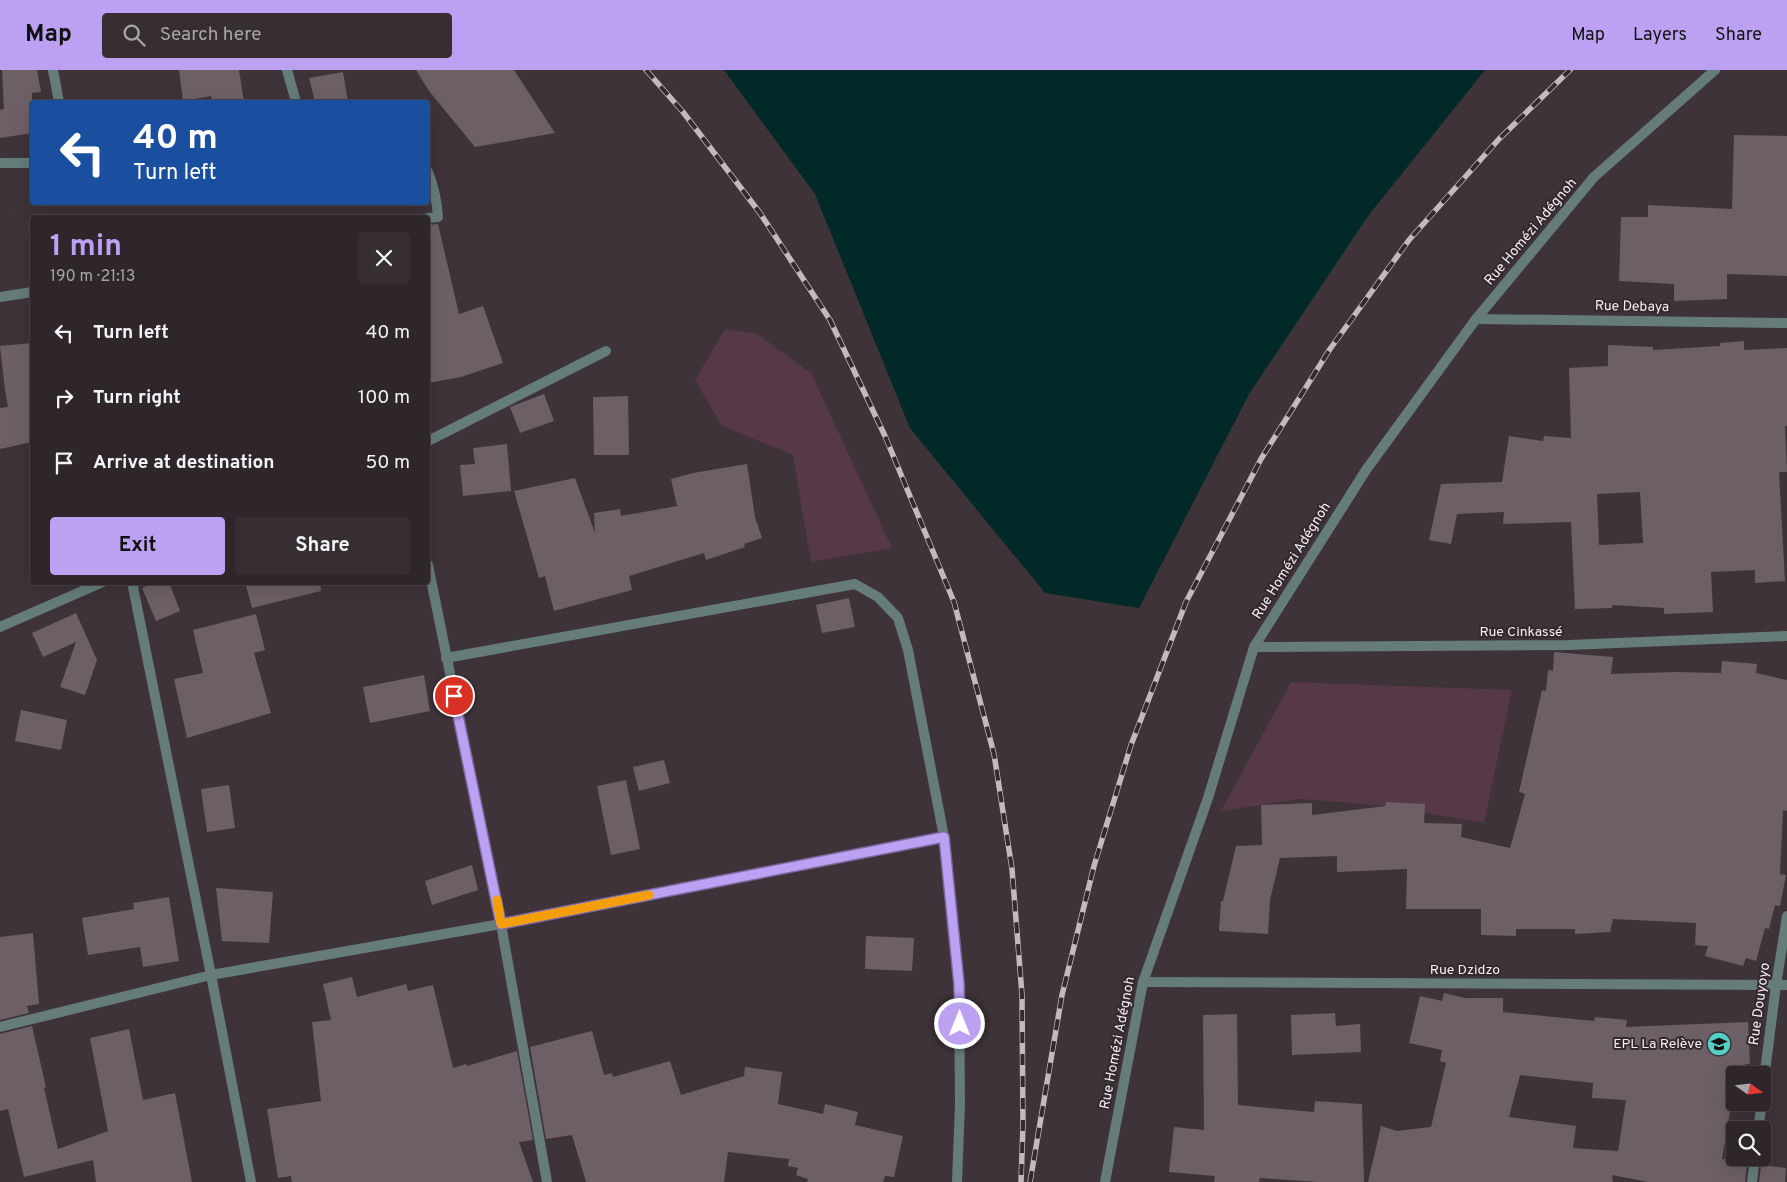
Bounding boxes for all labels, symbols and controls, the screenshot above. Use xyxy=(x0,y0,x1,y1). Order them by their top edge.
search box xyxy=(102,13,452,58)
text: Map xyxy=(25,20,72,50)
icon: search xyxy=(120,21,148,49)
text: Search here xyxy=(160,23,261,47)
text: Map xyxy=(1571,24,1605,47)
text: Layers xyxy=(1633,24,1687,47)
text: Share xyxy=(1715,24,1762,47)
text: 40 m xyxy=(133,117,218,161)
icon: left xyxy=(50,120,115,185)
text: Turn left xyxy=(133,160,216,187)
street label: Rue Homézi Adégnoh xyxy=(1481,175,1581,289)
text: 1 min xyxy=(50,229,122,266)
button: close xyxy=(358,232,410,284)
text: 190 m · 21:13 xyxy=(50,267,135,287)
street label: Rue Debaya xyxy=(1595,298,1669,316)
icon: left xyxy=(50,319,78,347)
text: Turn left xyxy=(93,321,169,345)
text: 40 m xyxy=(365,321,410,345)
icon: right xyxy=(50,384,78,412)
text: Turn right xyxy=(93,386,181,410)
text: 100 m xyxy=(358,386,410,410)
icon: arrive xyxy=(50,449,78,477)
text: Arrive at destination xyxy=(93,451,274,475)
text: 50 m xyxy=(365,451,410,475)
street label: Rue Homézi Adégnoh xyxy=(1249,499,1335,623)
button: Exit xyxy=(50,517,225,575)
button: Share xyxy=(235,517,410,575)
street label: Rue Cinkassé xyxy=(1479,624,1563,641)
pin xyxy=(433,675,475,717)
icon: arrive xyxy=(440,682,468,710)
street label: Rue Douyoyo xyxy=(1746,961,1774,1046)
street label: Rue Dzidzo xyxy=(1430,962,1500,979)
street label: Rue Homézi Adégnoh xyxy=(1097,975,1139,1111)
position arrow xyxy=(933,997,985,1049)
school or university icon: EPL La Relève xyxy=(1706,1031,1732,1057)
place label: EPL La Relève xyxy=(1613,1036,1702,1053)
north arrow xyxy=(1726,1066,1771,1111)
map controls xyxy=(1726,1066,1771,1166)
button: search xyxy=(1726,1121,1771,1166)

